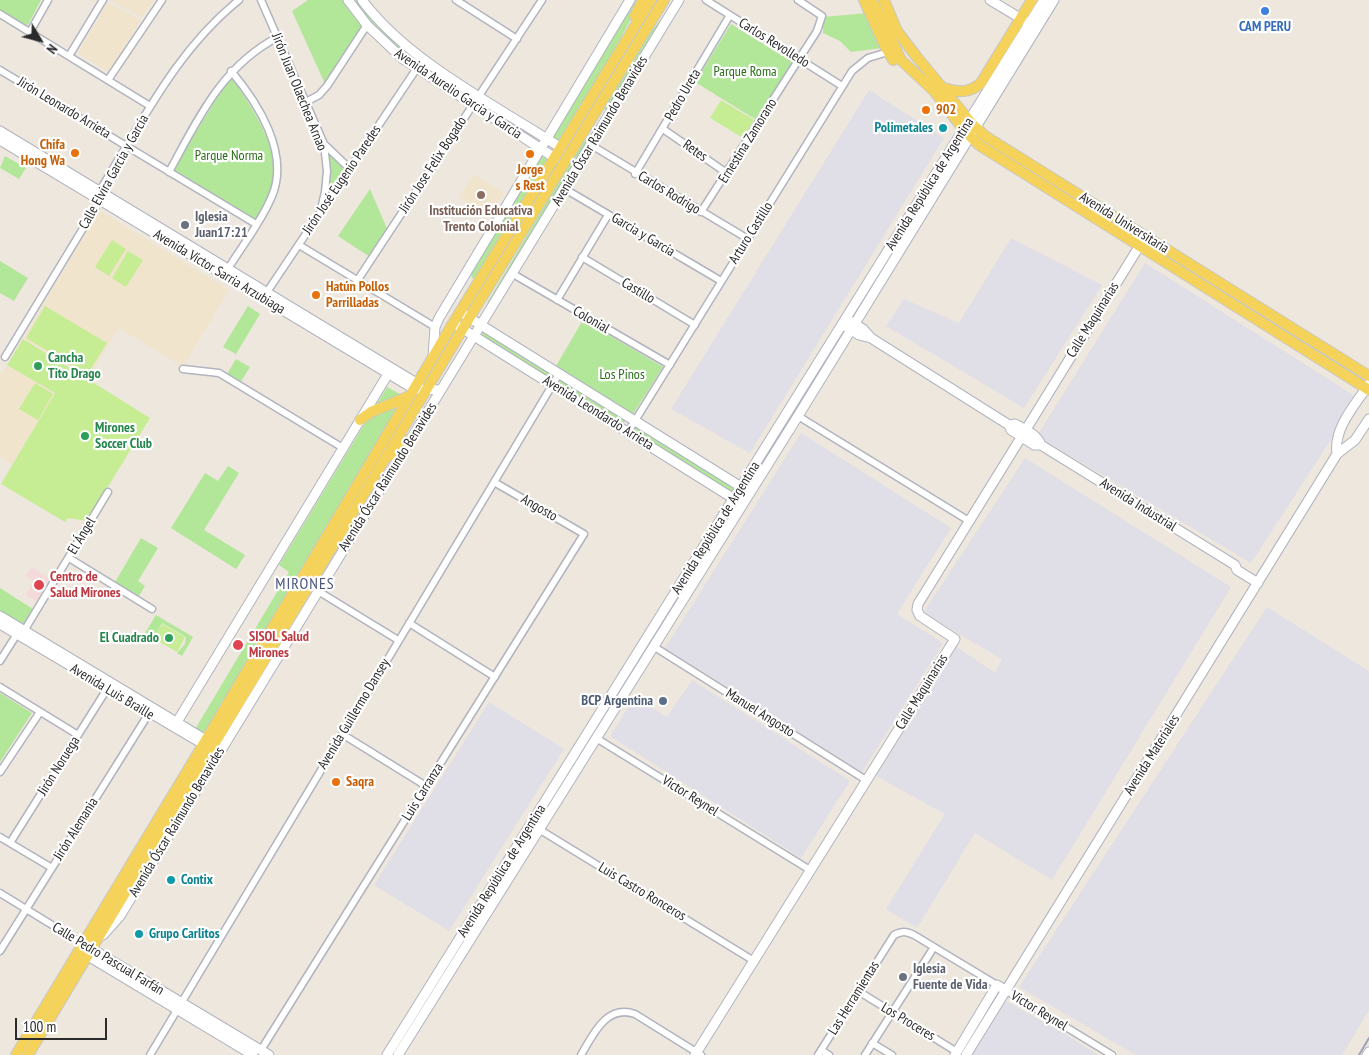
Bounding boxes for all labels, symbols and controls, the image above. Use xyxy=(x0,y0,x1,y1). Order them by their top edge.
marker: CAM PERU xyxy=(1259,5,1271,17)
north arrow xyxy=(15,15,65,65)
street label: Carlos Revolledo xyxy=(736,15,812,71)
place label: CAM PERU xyxy=(1239,19,1291,35)
street label: Jirón Juan Olaechea Arnao xyxy=(268,31,330,153)
text: N xyxy=(43,41,61,57)
street label: Avenida Aurelio Garcia y Garcia xyxy=(391,45,525,143)
street label: Avenida Óscar Raimundo Benavides xyxy=(549,53,651,209)
park label: Parque Roma xyxy=(713,64,777,80)
street label: Pedro Ureta xyxy=(661,66,705,124)
street label: Jirón Leonardo Arrieta xyxy=(14,74,114,142)
street label: Ernestina Zamorano xyxy=(715,96,781,186)
place label: 902 xyxy=(936,102,956,118)
marker: 902 xyxy=(920,104,932,116)
street label: Calle Elvira García y García xyxy=(76,112,152,232)
street label: Jirón Jose Felix Bogado xyxy=(396,114,470,216)
street label: Avenida República de Argentina xyxy=(882,115,978,253)
place label: Polimetales xyxy=(875,120,933,136)
street label: Jirón José Eugenio Paredes xyxy=(299,122,385,238)
marker: Polimetales xyxy=(937,122,949,134)
place label: Chifa Hong Wa xyxy=(21,137,65,170)
street label: Retes xyxy=(679,137,711,165)
marker: Chifa Hong Wa xyxy=(69,147,81,159)
park label: Parque Norma xyxy=(195,148,263,164)
marker: Jorge s Rest xyxy=(524,148,536,160)
place label: Jorge s Rest xyxy=(515,162,545,194)
street label: Carlos Rodrigo xyxy=(635,168,703,218)
marker: Institución Educativa Trento Colonial xyxy=(475,189,487,201)
street label: Avenida Universitaria xyxy=(1076,189,1172,257)
street label: Arturo Castillo xyxy=(725,199,777,267)
place label: Institución Educativa Trento Colonial xyxy=(429,203,533,236)
place label: Iglesia Juan17:21 xyxy=(195,209,248,242)
street label: Garcia y Garcia xyxy=(608,209,678,261)
marker: Iglesia Juan17:21 xyxy=(179,219,191,231)
street label: Avenida Víctor Sarria Arzubiaga xyxy=(150,226,288,318)
street label: Castillo xyxy=(618,275,658,307)
place label: Hatún Pollos Parrilladas xyxy=(326,279,389,312)
street label: Calle Maquinarias xyxy=(1063,279,1123,361)
marker: Hatún Pollos Parrilladas xyxy=(310,289,322,301)
street label: Colonial xyxy=(570,303,612,337)
place label: Cancha Tito Drago xyxy=(48,350,101,382)
marker: Cancha Tito Drago xyxy=(32,360,44,372)
park label: Los Pinos xyxy=(599,367,645,383)
street label: Avenida Leondardo Arrieta xyxy=(540,372,656,454)
street label: Avenida Óscar Raimundo Benavides xyxy=(335,400,441,554)
place label: Mirones Soccer Club xyxy=(95,420,152,452)
marker: Mirones Soccer Club xyxy=(79,430,91,442)
street label: Avenida República de Argentina xyxy=(668,459,764,597)
street label: Avenida Industrial xyxy=(1097,475,1179,535)
street label: Angosto xyxy=(518,491,560,525)
street label: El Ángel xyxy=(64,514,100,558)
place label: Centro de Salud Mirones xyxy=(50,569,121,602)
district label: MIRONES xyxy=(274,574,336,594)
marker: Centro de Salud Mirones xyxy=(32,578,46,592)
place label: SISOL Salud Mirones xyxy=(249,629,309,662)
place label: El Cuadrado xyxy=(100,630,159,646)
marker: El Cuadrado xyxy=(163,632,175,644)
marker: SISOL Salud Mirones xyxy=(231,638,245,652)
street label: Calle Maquinarias xyxy=(892,651,952,733)
street label: Avenida Guillermo Dansey xyxy=(314,656,394,772)
street label: Avenida Luis Braille xyxy=(67,660,157,724)
street label: Manuel Angosto xyxy=(722,685,798,741)
place label: BCP Argentina xyxy=(581,693,653,709)
marker: BCP Argentina xyxy=(657,695,669,707)
street label: Avenida Materiales xyxy=(1121,712,1183,798)
street label: Jirón Noruega xyxy=(34,733,84,799)
street label: Avenida Óscar Raimundo Benavides xyxy=(126,744,228,900)
street label: Luis Carranza xyxy=(399,760,447,824)
street label: Victor Reynel xyxy=(659,772,721,820)
place label: Saqra xyxy=(346,774,374,790)
marker: Saqra xyxy=(330,776,342,788)
street label: Jirón Alemania xyxy=(50,795,102,863)
street label: Avenida República de Argentina xyxy=(454,802,550,940)
street label: Luis Castro Ronceros xyxy=(595,859,689,925)
place label: Contix xyxy=(181,872,213,888)
marker: Contix xyxy=(165,874,177,886)
street label: Calle Pedro Pascual Farfán xyxy=(49,919,167,999)
place label: Grupo Carlitos xyxy=(149,926,220,942)
marker: Grupo Carlitos xyxy=(133,928,145,940)
street label: Las Herramientas xyxy=(825,958,883,1038)
place label: Iglesia Fuente de Vida xyxy=(913,961,988,994)
marker: Iglesia Fuente de Vida xyxy=(897,971,909,983)
street label: Victor Reynel xyxy=(1008,988,1070,1034)
street label: Los Proceres xyxy=(878,999,938,1045)
scale bar xyxy=(18,1008,110,1040)
text: 100 m xyxy=(23,1017,56,1036)

